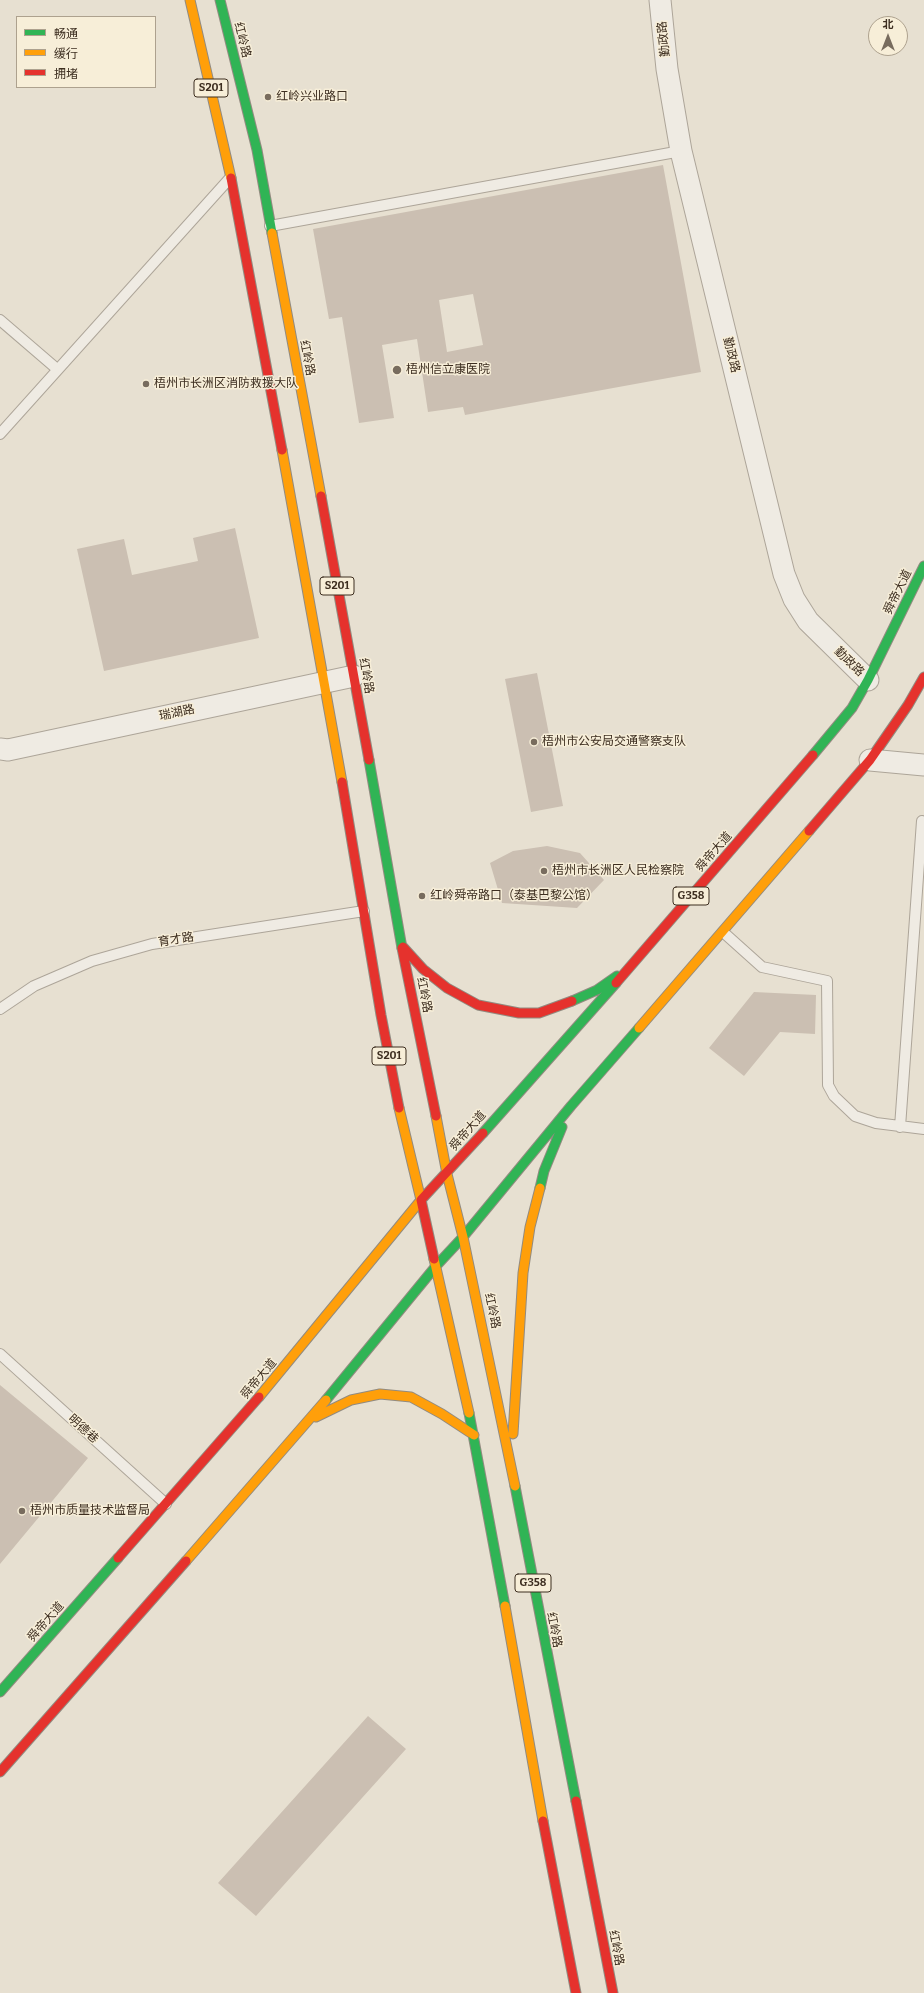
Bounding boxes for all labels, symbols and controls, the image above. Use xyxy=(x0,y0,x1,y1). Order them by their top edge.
legend xyxy=(16,16,156,88)
north arrow xyxy=(868,16,908,56)
text: 北 xyxy=(883,18,894,31)
street label: 勤政路 xyxy=(655,20,673,58)
street label: 红岭路 xyxy=(231,21,253,59)
text: 畅通 xyxy=(54,27,78,41)
text: 缓行 xyxy=(54,47,78,61)
text: 拥堵 xyxy=(54,67,78,81)
road number: S201 xyxy=(194,79,228,97)
place label: 红岭兴业路口 xyxy=(276,90,348,104)
marker: 红岭兴业路口 xyxy=(263,92,273,102)
street label: 勤政路 xyxy=(720,336,742,374)
street label: 红岭路 xyxy=(296,339,318,377)
place label: 梧州信立康医院 xyxy=(406,363,490,377)
marker: 梧州信立康医院 xyxy=(391,364,403,376)
place label: 梧州市长洲区消防救援大队 xyxy=(154,377,298,391)
marker: 梧州市长洲区消防救援大队 xyxy=(141,379,151,389)
street label: 舜帝大道 xyxy=(881,567,915,617)
road number: S201 xyxy=(320,577,354,595)
street label: 勤政路 xyxy=(831,644,867,680)
street label: 红岭路 xyxy=(356,657,376,695)
street label: 瑞湖路 xyxy=(158,702,196,724)
place label: 梧州市公安局交通警察支队 xyxy=(542,735,686,749)
marker: 梧州市公安局交通警察支队 xyxy=(529,737,539,747)
street label: 舜帝大道 xyxy=(693,829,735,875)
place label: 梧州市长洲区人民检察院 xyxy=(552,864,684,878)
marker: 梧州市长洲区人民检察院 xyxy=(539,866,549,876)
road number: G358 xyxy=(673,887,709,905)
place label: 红岭舜帝路口（泰基巴黎公馆） xyxy=(430,889,598,903)
marker: 红岭舜帝路口（泰基巴黎公馆） xyxy=(417,891,427,901)
street label: 育才路 xyxy=(157,930,195,950)
street label: 红岭路 xyxy=(413,976,435,1014)
road number: S201 xyxy=(372,1047,406,1065)
street label: 舜帝大道 xyxy=(447,1108,489,1154)
street label: 红岭路 xyxy=(481,1292,503,1330)
street label: 舜帝大道 xyxy=(238,1356,280,1402)
street label: 明德巷 xyxy=(65,1412,101,1446)
place label: 梧州市质量技术监督局 xyxy=(30,1504,150,1518)
marker: 梧州市质量技术监督局 xyxy=(17,1506,27,1516)
road number: G358 xyxy=(515,1574,551,1592)
street label: 舜帝大道 xyxy=(25,1599,67,1645)
street label: 红岭路 xyxy=(543,1611,565,1649)
street label: 红岭路 xyxy=(605,1929,627,1967)

